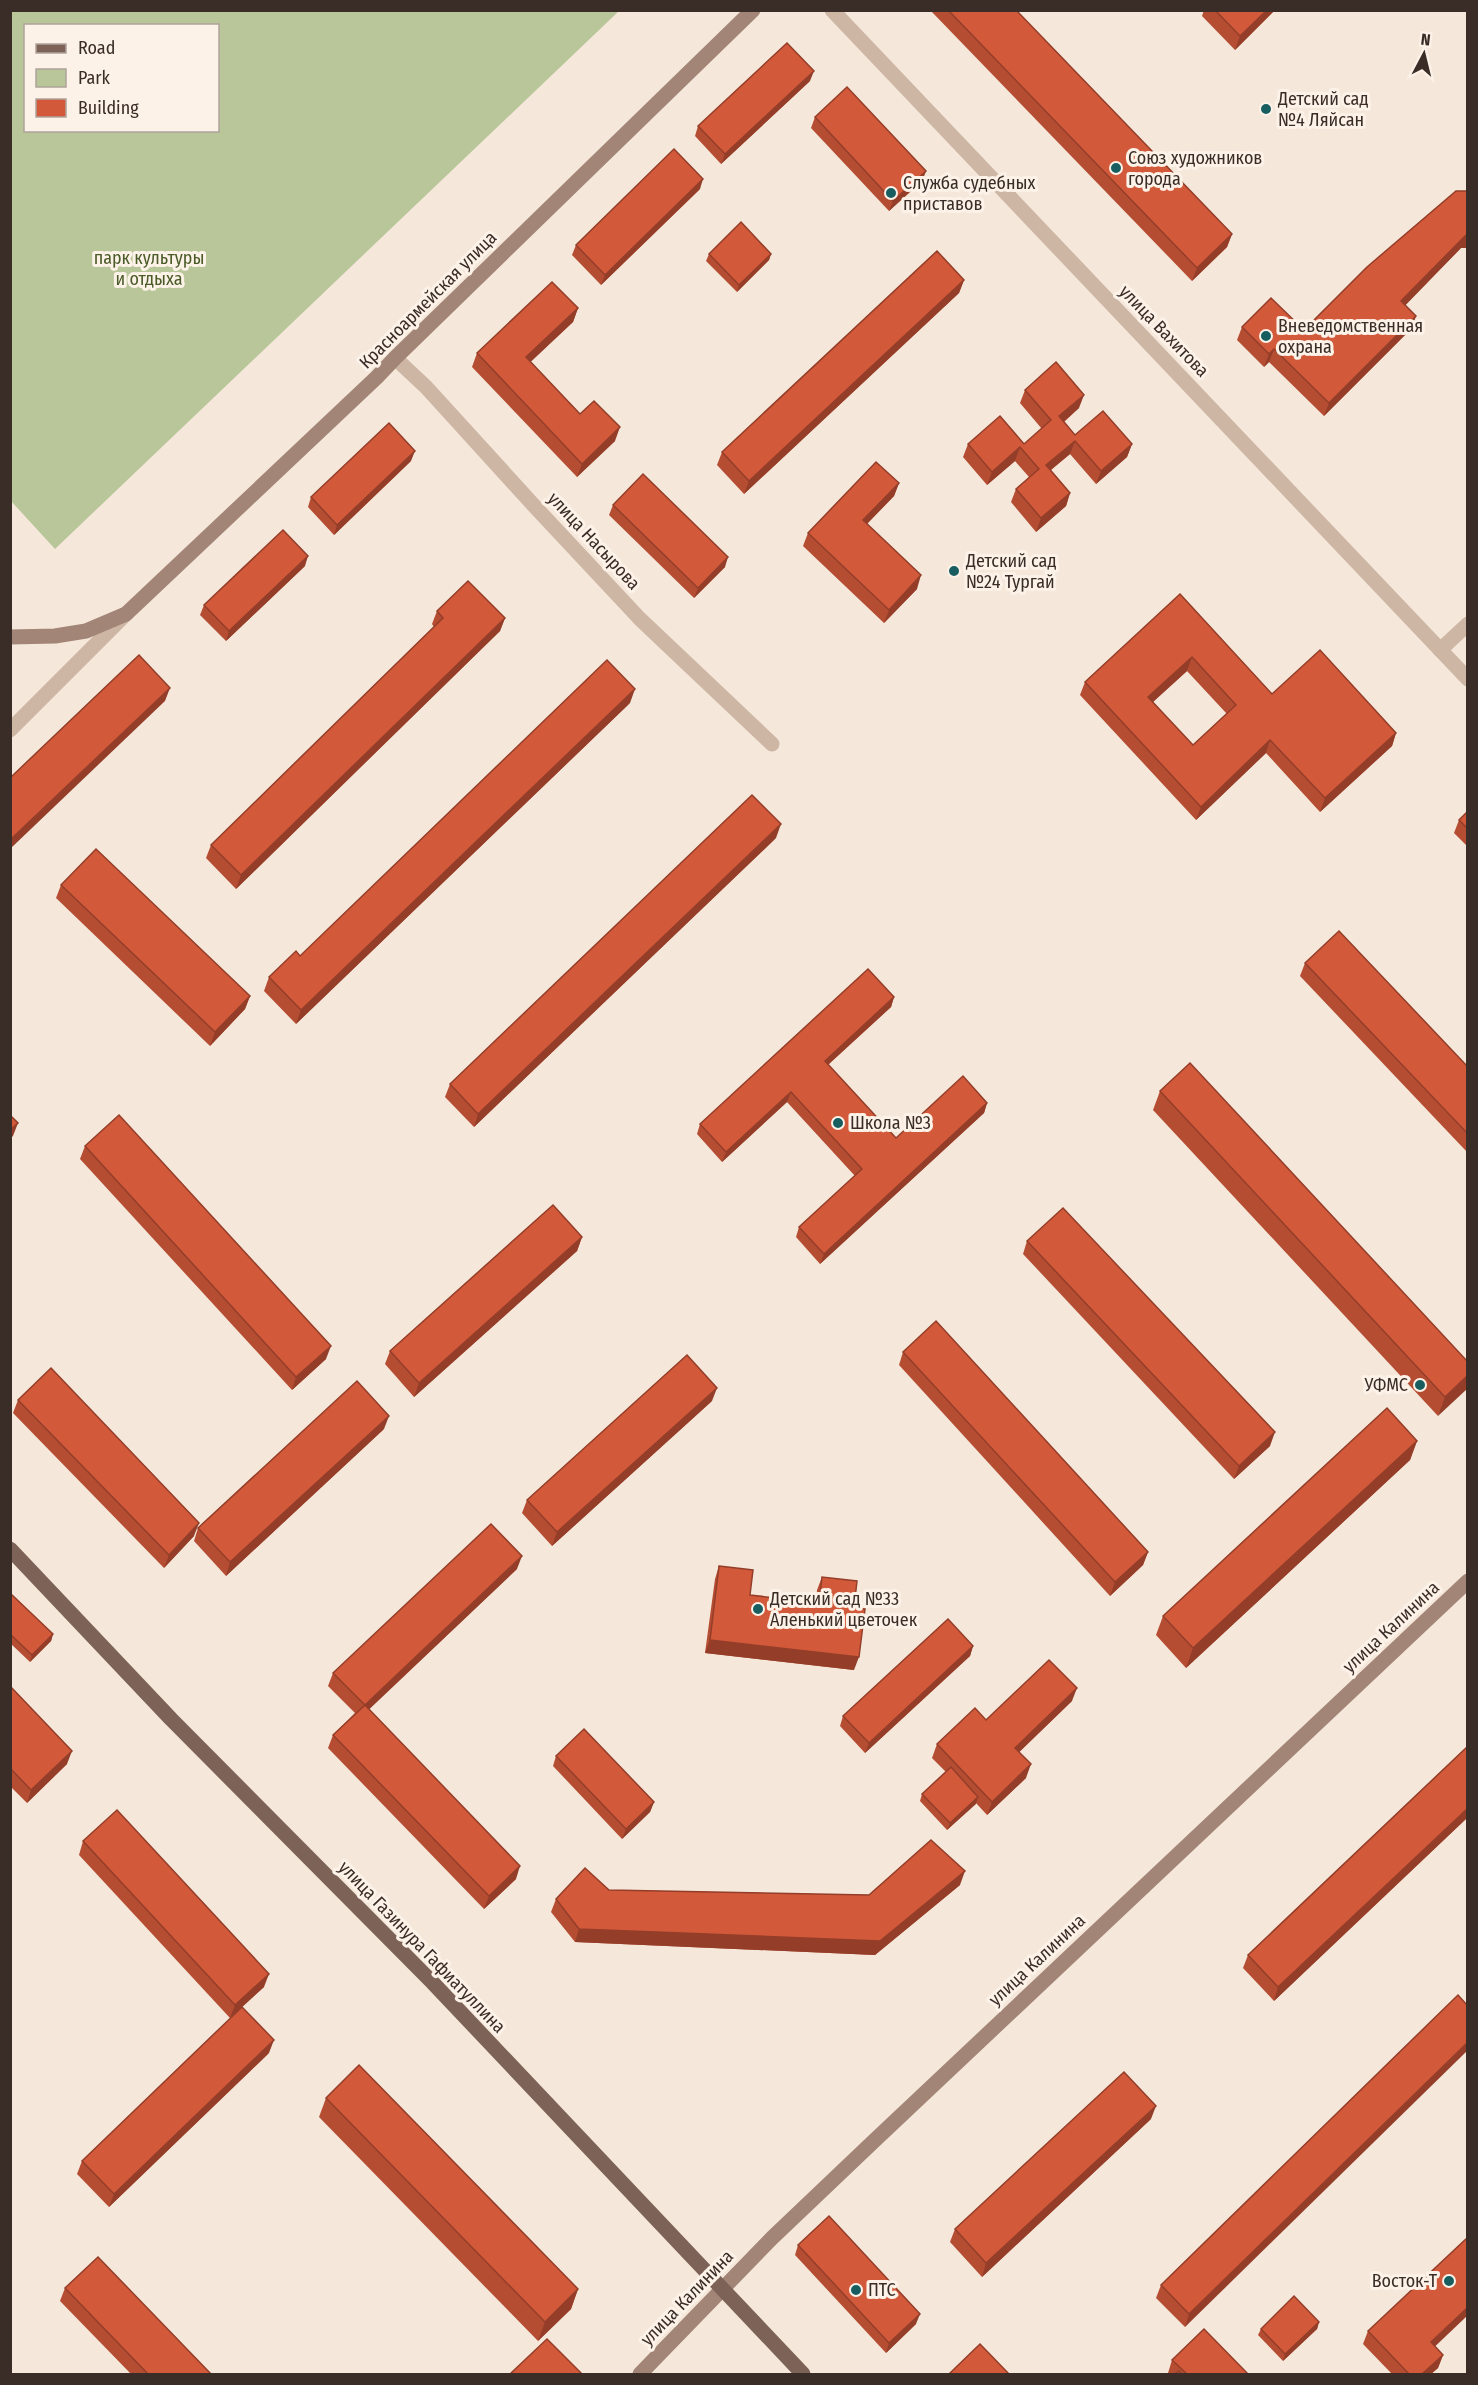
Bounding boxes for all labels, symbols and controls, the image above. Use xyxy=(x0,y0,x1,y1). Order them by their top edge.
legend xyxy=(24,24,219,132)
north arrow xyxy=(1394,24,1454,84)
text: N xyxy=(1420,30,1432,50)
text: Road xyxy=(78,37,115,59)
text: Park xyxy=(78,67,111,89)
place label: Детский сад №4 Ляйсан xyxy=(1277,88,1368,131)
text: Building xyxy=(78,97,139,119)
marker: Детский сад №4 Ляйсан xyxy=(1259,102,1273,116)
place label: Союз художников города xyxy=(1128,147,1262,190)
marker: Союз художников города xyxy=(1109,161,1123,175)
place label: Служба судебных приставов xyxy=(903,172,1035,215)
marker: Служба судебных приставов xyxy=(884,186,898,200)
street label: Красноармейская улица xyxy=(355,227,501,373)
park label: парк культуры и отдыха xyxy=(94,247,204,290)
street label: улица Вахитова xyxy=(1115,280,1214,382)
place label: Вневедомственная охрана xyxy=(1278,315,1423,358)
marker: Вневедомственная охрана xyxy=(1259,329,1273,343)
street label: улица Насырова xyxy=(543,488,645,595)
place label: Детский сад №24 Тургай xyxy=(965,550,1056,593)
marker: Детский сад №24 Тургай xyxy=(947,564,961,578)
place label: Школа №3 xyxy=(850,1112,931,1134)
marker: Школа №3 xyxy=(831,1116,845,1130)
place label: УФМС xyxy=(1364,1374,1408,1396)
marker: УФМС xyxy=(1413,1378,1427,1392)
street label: улица Калинина xyxy=(1338,1576,1444,1677)
place label: Детский сад №33 Аленький цветочек xyxy=(769,1588,918,1631)
marker: Детский сад №33 Аленький цветочек xyxy=(751,1602,765,1616)
street label: улица Газинура Гафиатуллина xyxy=(334,1856,510,2038)
street label: улица Калинина xyxy=(984,1909,1090,2010)
street label: улица Калинина xyxy=(636,2246,738,2350)
place label: Восток-Т xyxy=(1372,2270,1438,2292)
marker: Восток-Т xyxy=(1442,2274,1456,2288)
place label: ПТС xyxy=(868,2279,896,2301)
marker: ПТС xyxy=(849,2283,863,2297)

